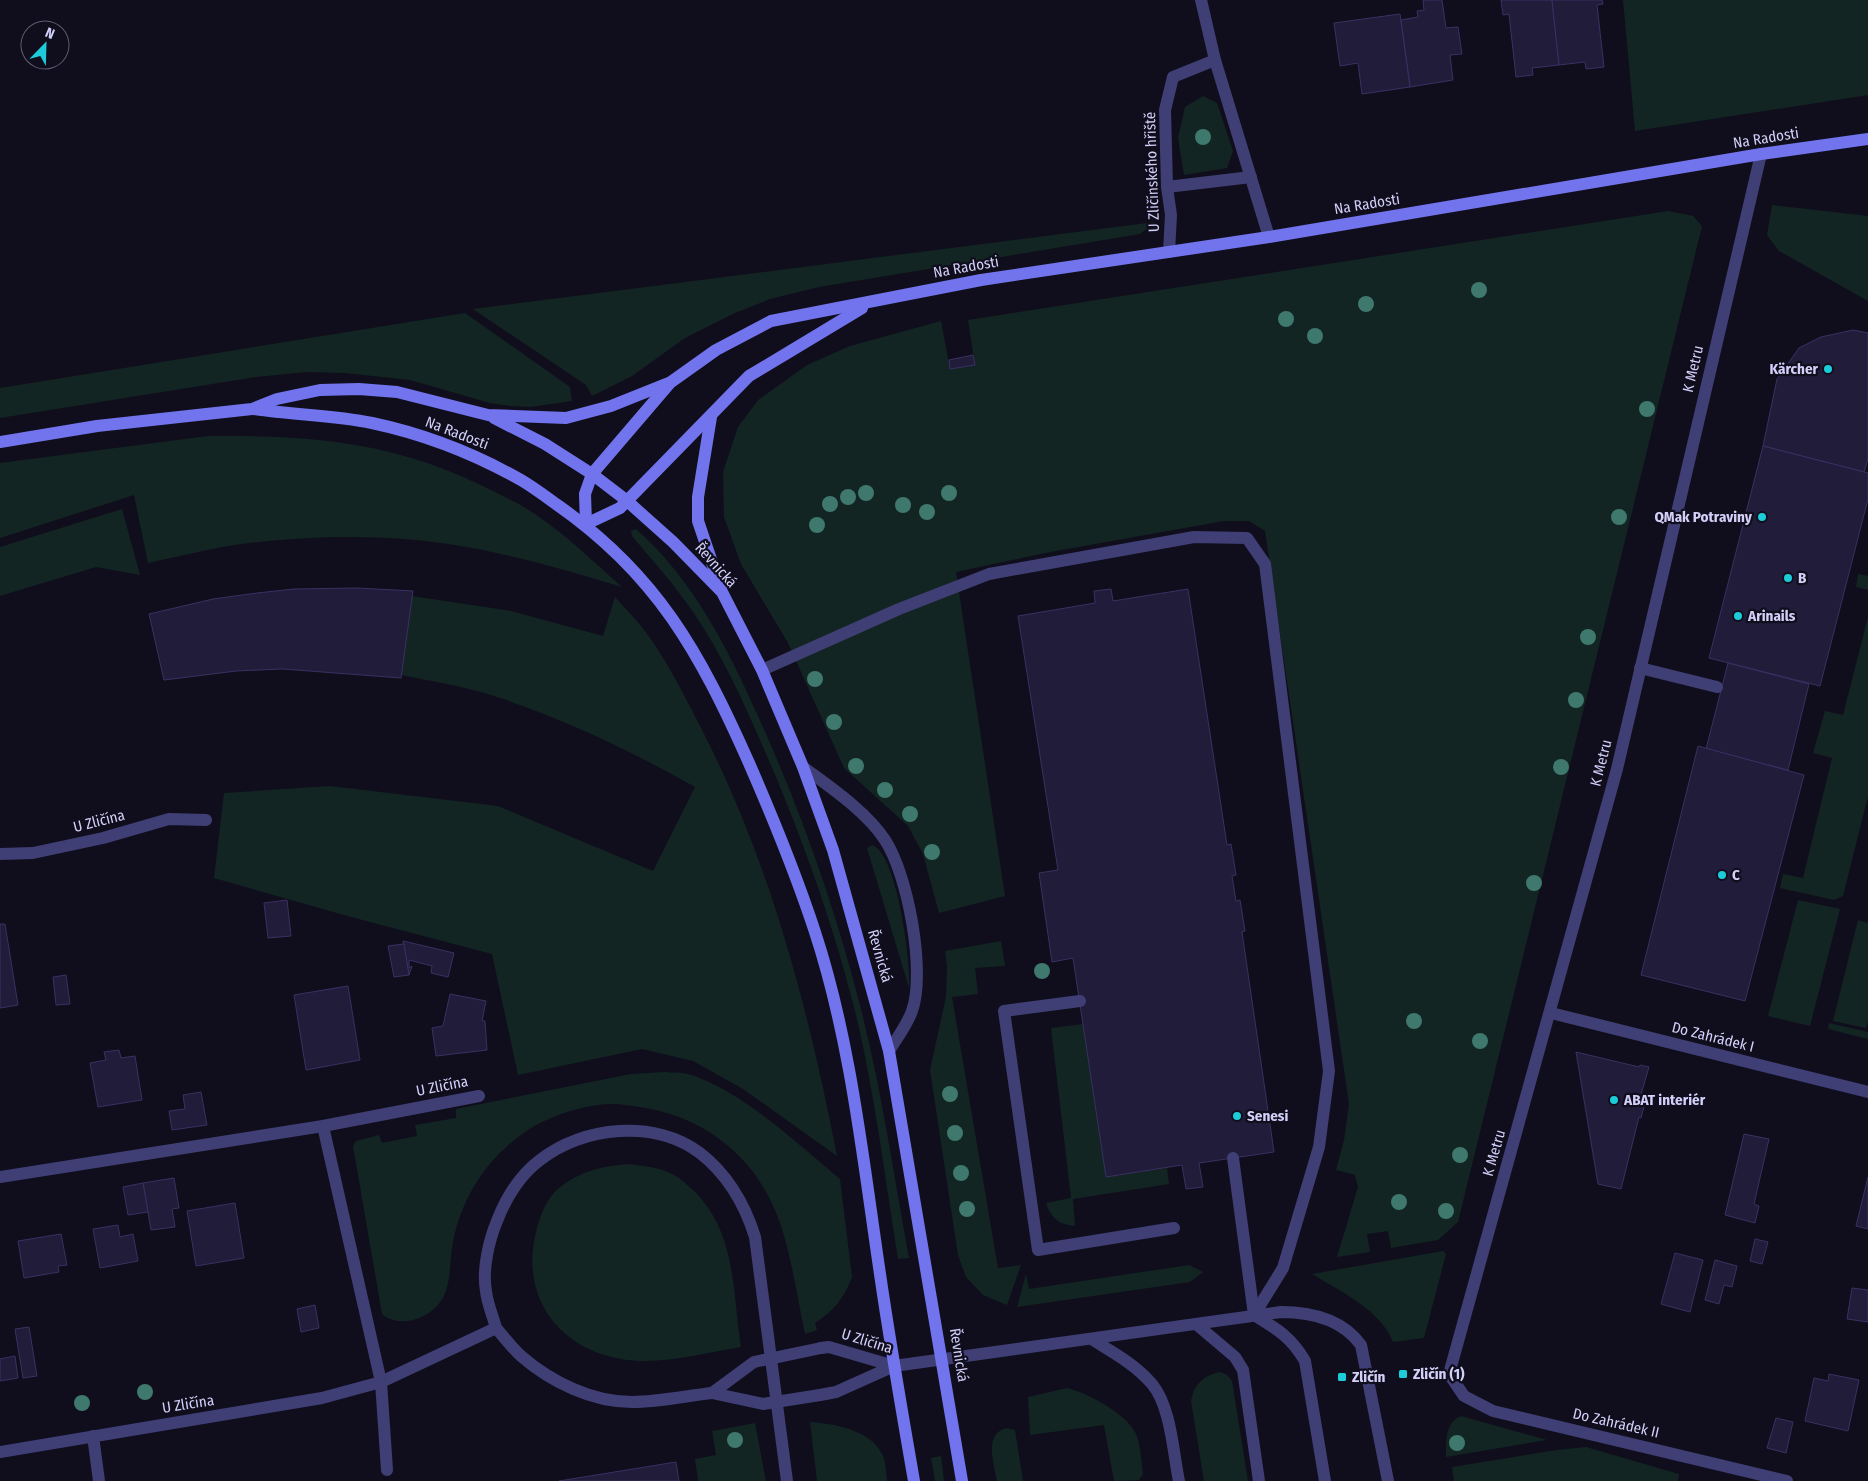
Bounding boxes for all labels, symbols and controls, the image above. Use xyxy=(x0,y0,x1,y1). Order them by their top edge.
north arrow xyxy=(20,20,70,70)
text: N xyxy=(43,24,57,43)
street label: U Zličínského hřiště xyxy=(1141,111,1163,233)
street label: Na Radosti xyxy=(1732,124,1800,152)
street label: Na Radosti xyxy=(1333,190,1401,218)
street label: Na Radosti xyxy=(932,252,1000,282)
street label: K Metru xyxy=(1679,344,1707,394)
place label: Kärcher xyxy=(1769,360,1819,378)
marker: Kärcher xyxy=(1822,363,1834,375)
street label: Na Radosti xyxy=(423,413,491,453)
place label: QMak Potraviny xyxy=(1655,508,1753,526)
marker: QMak Potraviny xyxy=(1756,511,1768,523)
street label: Řevnická xyxy=(691,539,741,591)
place label: B xyxy=(1798,569,1807,587)
marker: B xyxy=(1782,572,1794,584)
place label: Arinails xyxy=(1747,607,1796,625)
marker: Arinails xyxy=(1732,610,1744,622)
street label: K Metru xyxy=(1587,738,1615,788)
street label: U Zličína xyxy=(71,806,127,836)
place label: C xyxy=(1732,866,1740,884)
marker: C xyxy=(1716,869,1728,881)
street label: Řevnická xyxy=(864,927,896,985)
street label: Do Zahrádek I xyxy=(1670,1018,1756,1056)
street label: U Zličína xyxy=(415,1072,469,1100)
place label: ABAT interiér xyxy=(1623,1091,1706,1109)
marker: ABAT interiér xyxy=(1608,1094,1620,1106)
place label: Senesi xyxy=(1247,1107,1288,1125)
marker: Senesi xyxy=(1231,1110,1243,1122)
street label: K Metru xyxy=(1479,1128,1509,1178)
street label: U Zličína xyxy=(839,1325,895,1357)
street label: Řevnická xyxy=(946,1327,972,1383)
place label: Zličín (1) xyxy=(1413,1365,1465,1383)
place label: Zličín xyxy=(1352,1368,1386,1386)
marker: Zličín (1) xyxy=(1397,1368,1409,1380)
marker: Zličín xyxy=(1336,1371,1348,1383)
street label: U Zličína xyxy=(161,1391,215,1417)
street label: Do Zahrádek II xyxy=(1571,1404,1661,1442)

